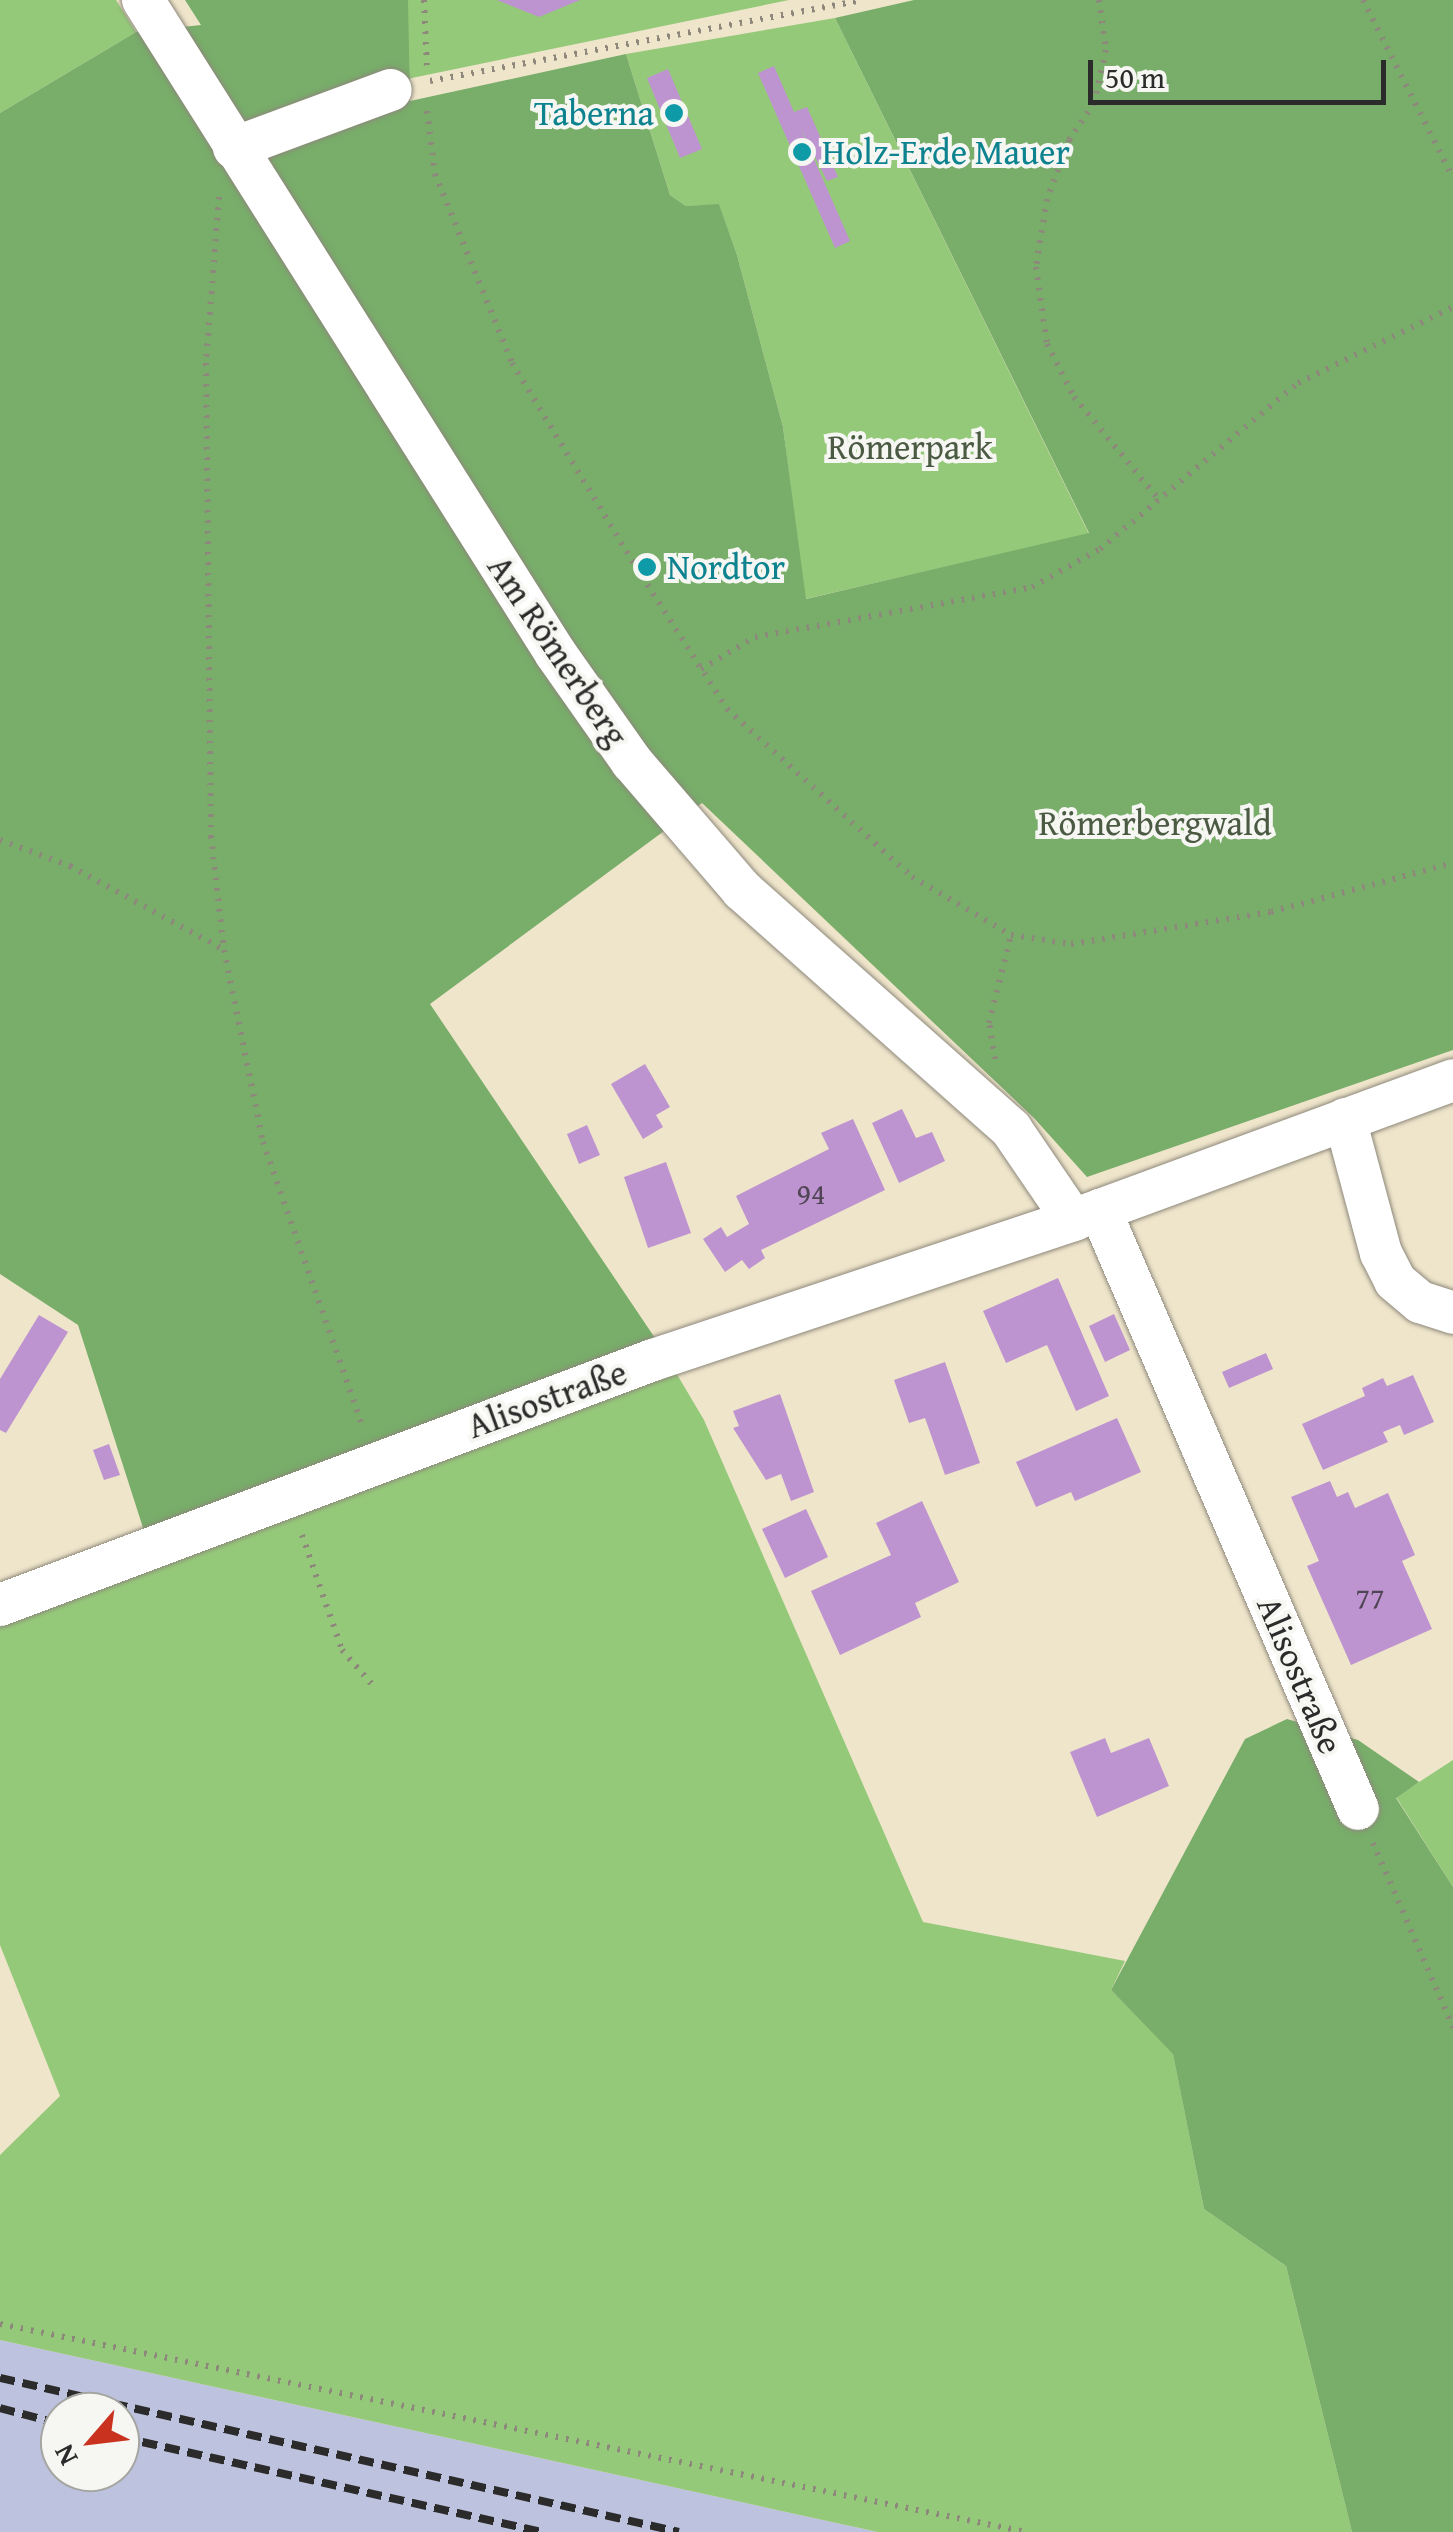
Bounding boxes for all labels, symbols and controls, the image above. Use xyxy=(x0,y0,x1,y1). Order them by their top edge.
scale bar xyxy=(1093,40,1390,102)
text: 50 m xyxy=(1105,55,1165,99)
place label: Taberna xyxy=(534,92,654,134)
marker: Taberna xyxy=(663,102,685,124)
place label: Holz-Erde Mauer xyxy=(822,131,1070,173)
marker: Holz-Erde Mauer xyxy=(791,141,813,163)
park label: Römerpark xyxy=(827,426,993,468)
place label: Nordtor xyxy=(667,546,785,588)
street label: Am Römerberg xyxy=(479,548,637,754)
marker: Nordtor xyxy=(636,556,658,578)
park label: Römerbergwald xyxy=(1038,802,1272,844)
house number: 94 xyxy=(797,1175,825,1211)
street label: Alisostraße xyxy=(462,1351,632,1447)
house number: 77 xyxy=(1356,1579,1384,1615)
street label: Alisostraße xyxy=(1248,1590,1352,1760)
north arrow xyxy=(40,2392,140,2492)
text: N xyxy=(42,2437,87,2473)

